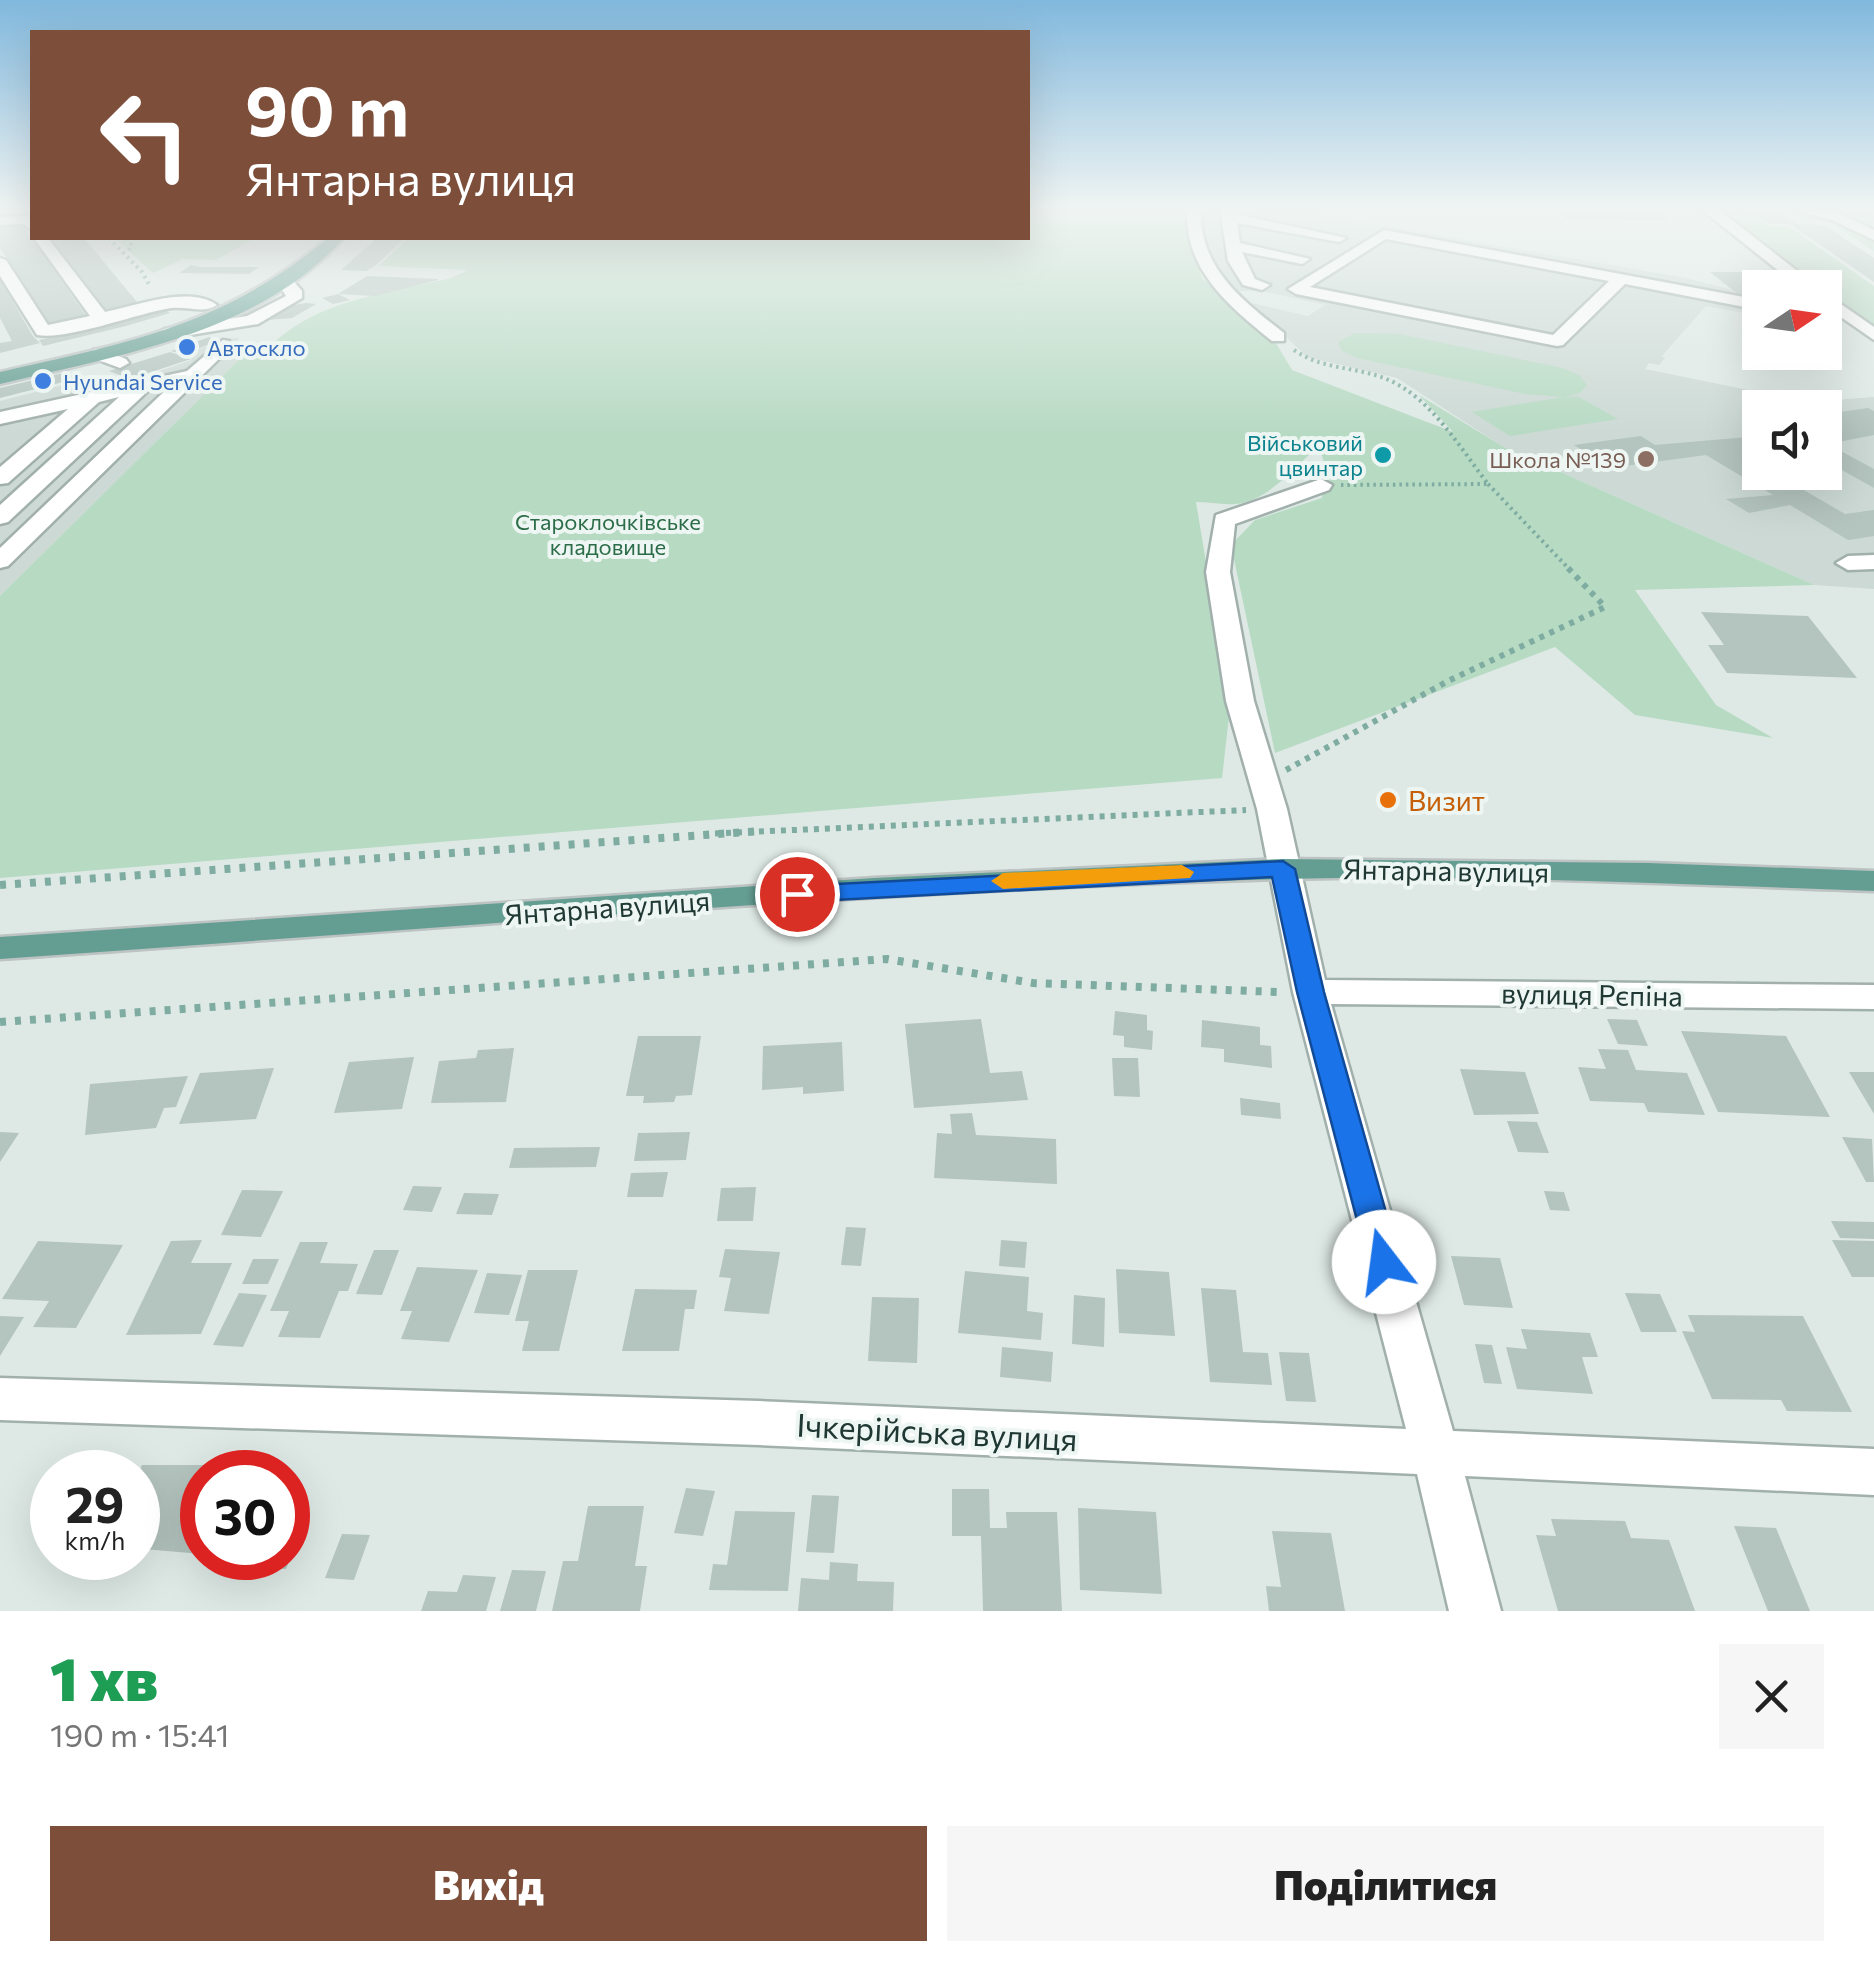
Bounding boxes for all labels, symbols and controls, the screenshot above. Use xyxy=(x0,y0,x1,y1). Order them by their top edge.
text: 90 m xyxy=(245,65,409,150)
icon: left xyxy=(80,70,210,200)
text: Янтарна вулиця xyxy=(245,150,576,205)
north arrow xyxy=(1742,270,1842,370)
map controls xyxy=(1742,270,1842,490)
place label: Автоскло xyxy=(207,334,306,361)
marker: Автоскло xyxy=(176,336,198,358)
place label: Hyundai Service xyxy=(63,368,223,395)
marker: Hyundai Service xyxy=(32,370,54,392)
button: sound xyxy=(1742,390,1842,490)
place label: Військовий цвинтар xyxy=(1247,429,1363,481)
marker: Військовий цвинтар xyxy=(1372,444,1394,466)
place label: Школа №139 xyxy=(1489,446,1626,473)
marker: Школа №139 xyxy=(1635,448,1657,470)
park label: Староклочківське кладовище xyxy=(515,508,701,560)
place label: Визит xyxy=(1408,783,1485,817)
marker: Визит xyxy=(1377,789,1399,811)
street label: Янтарна вулиця xyxy=(1343,851,1549,889)
pin xyxy=(755,852,840,937)
icon: arrive xyxy=(770,867,825,922)
street label: Янтарна вулиця xyxy=(503,883,711,931)
street label: вулиця Рєпіна xyxy=(1501,975,1683,1013)
position arrow xyxy=(1332,1210,1436,1314)
street label: Ічкерійська вулиця xyxy=(796,1404,1078,1458)
speed limit sign: 30 xyxy=(180,1450,310,1580)
text: 29 xyxy=(65,1472,124,1533)
text: km/h xyxy=(65,1525,125,1555)
text: 1 хв xyxy=(50,1640,158,1713)
button: close xyxy=(1719,1644,1824,1749)
text: 190 m · 15:41 xyxy=(50,1714,229,1754)
button: Вихід xyxy=(50,1826,927,1941)
button: Поділитися xyxy=(947,1826,1824,1941)

